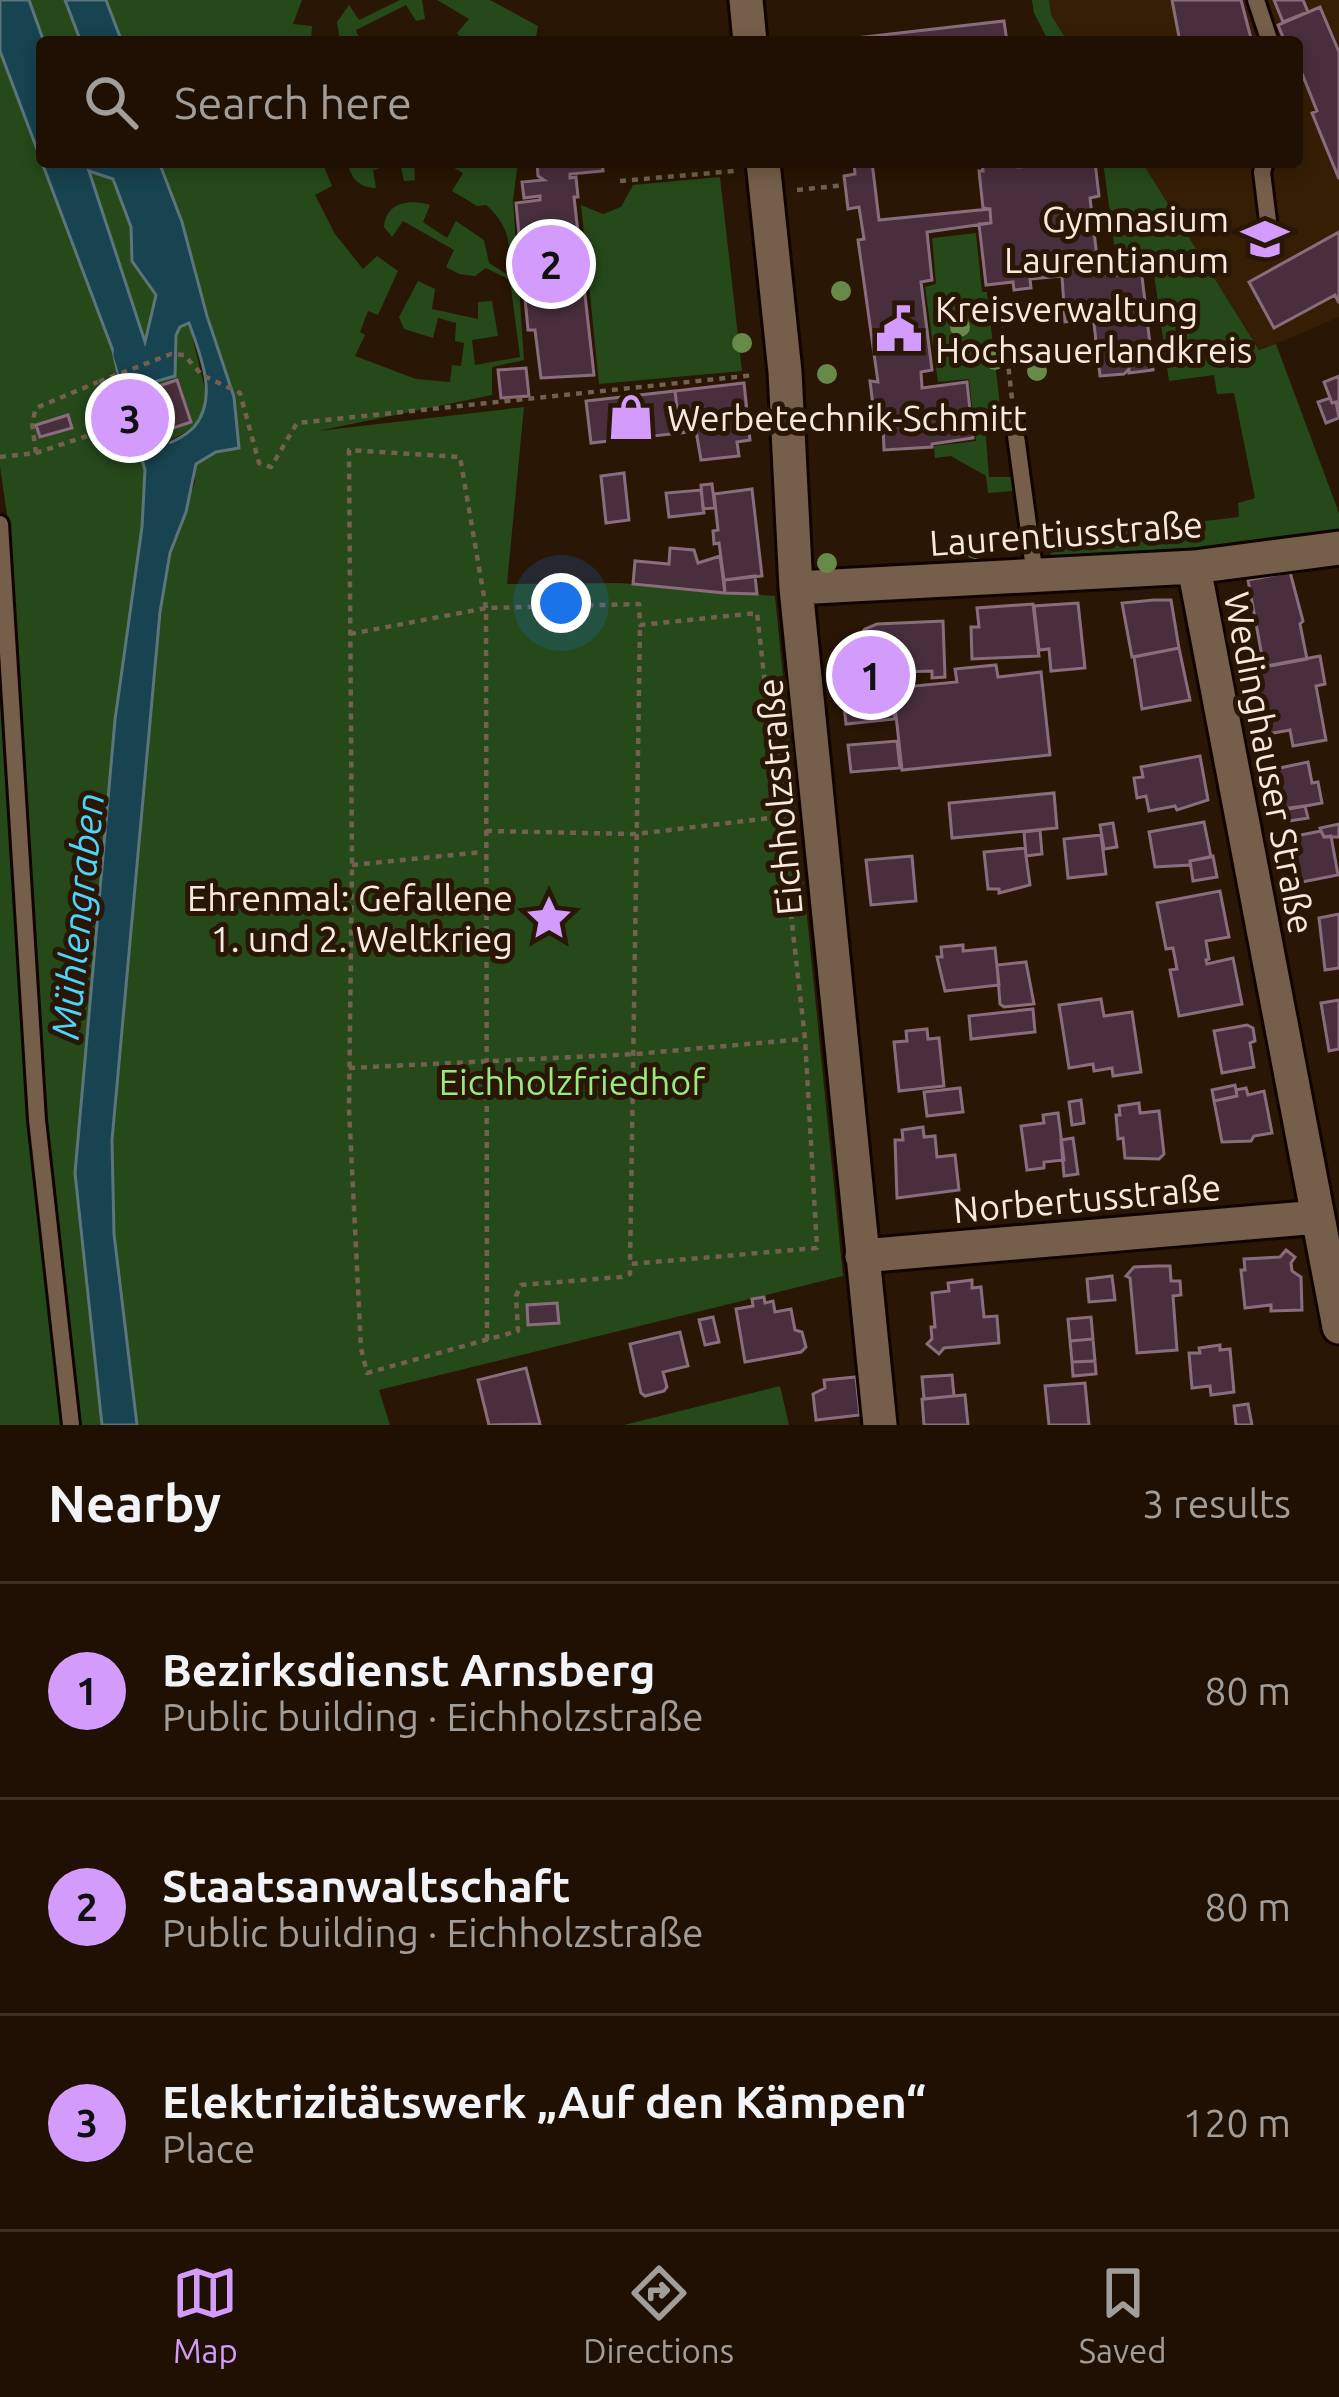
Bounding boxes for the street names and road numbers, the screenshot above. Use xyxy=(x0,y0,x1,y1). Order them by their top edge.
street label: Laurentiusstraße xyxy=(928,503,1204,563)
street label: Wedinghauser Straße xyxy=(1217,589,1323,937)
street label: Eichholzstraße xyxy=(748,677,810,917)
street label: Norbertusstraße xyxy=(951,1166,1223,1230)

